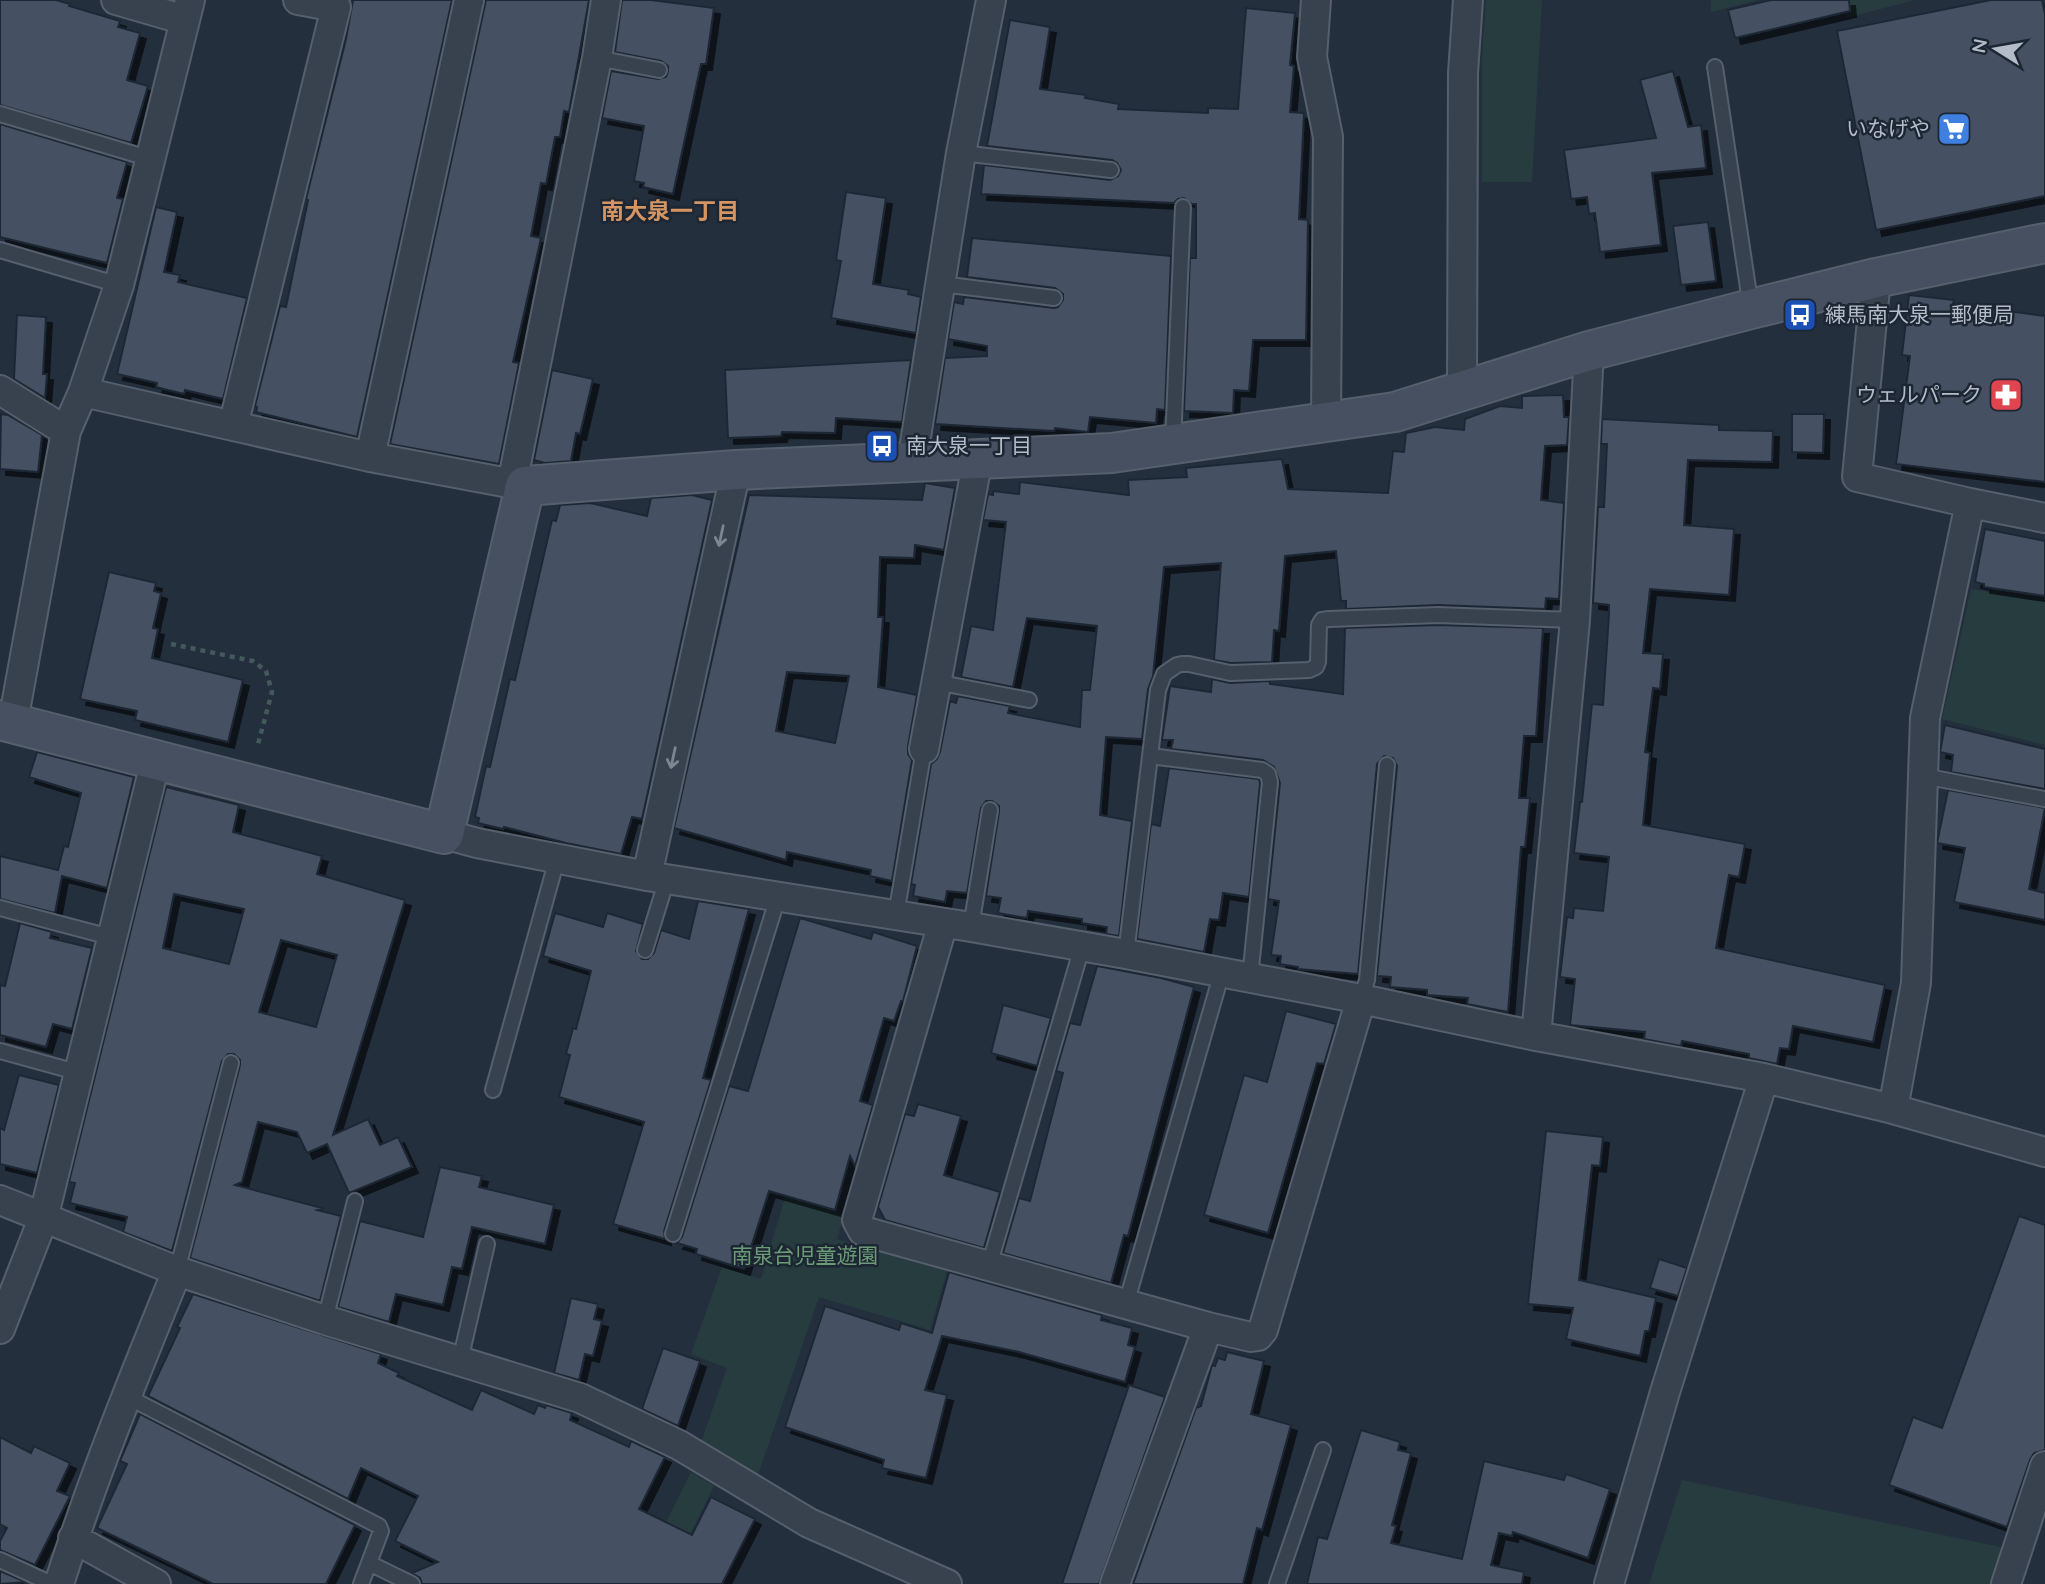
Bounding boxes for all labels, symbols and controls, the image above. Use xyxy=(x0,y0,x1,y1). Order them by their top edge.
north arrow xyxy=(1961,14,2031,84)
text: N xyxy=(1966,37,1992,55)
supermarket icon: いなげや xyxy=(1935,110,1973,148)
place label: いなげや xyxy=(1846,115,1930,141)
district label: 南大泉一丁目 xyxy=(601,196,739,225)
bus stop icon: 練馬南大泉一郵便局 xyxy=(1781,296,1819,334)
place label: 練馬南大泉一郵便局 xyxy=(1825,301,2014,327)
pharmacy icon: ウェルパーク xyxy=(1987,376,2025,414)
place label: ウェルパーク xyxy=(1856,381,1982,407)
bus stop icon: 南大泉一丁目 xyxy=(863,427,901,465)
place label: 南大泉一丁目 xyxy=(906,432,1032,458)
one-way arrow xyxy=(714,524,728,547)
one-way arrow xyxy=(665,746,679,769)
park label: 南泉台児童遊園 xyxy=(732,1242,879,1268)

